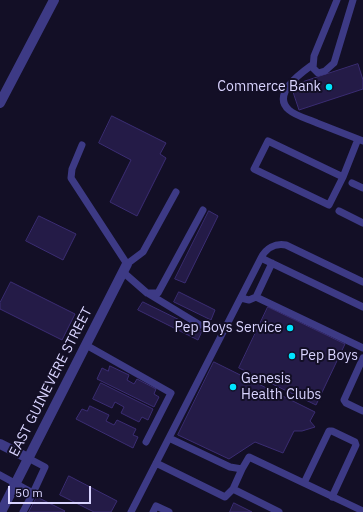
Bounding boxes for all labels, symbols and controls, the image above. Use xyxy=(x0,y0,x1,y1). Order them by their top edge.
place label: Commerce Bank xyxy=(217,79,321,95)
marker: Commerce Bank xyxy=(324,82,334,92)
street label: EAST GUINEVERE STREET xyxy=(6,304,96,460)
place label: Pep Boys Service xyxy=(175,320,282,336)
marker: Pep Boys Service xyxy=(285,323,295,333)
place label: Pep Boys xyxy=(300,348,358,364)
marker: Pep Boys xyxy=(287,351,297,361)
place label: Genesis Health Clubs xyxy=(241,371,321,404)
marker: Genesis Health Clubs xyxy=(228,382,238,392)
scale bar xyxy=(10,478,93,504)
text: 50 m xyxy=(15,485,43,500)

